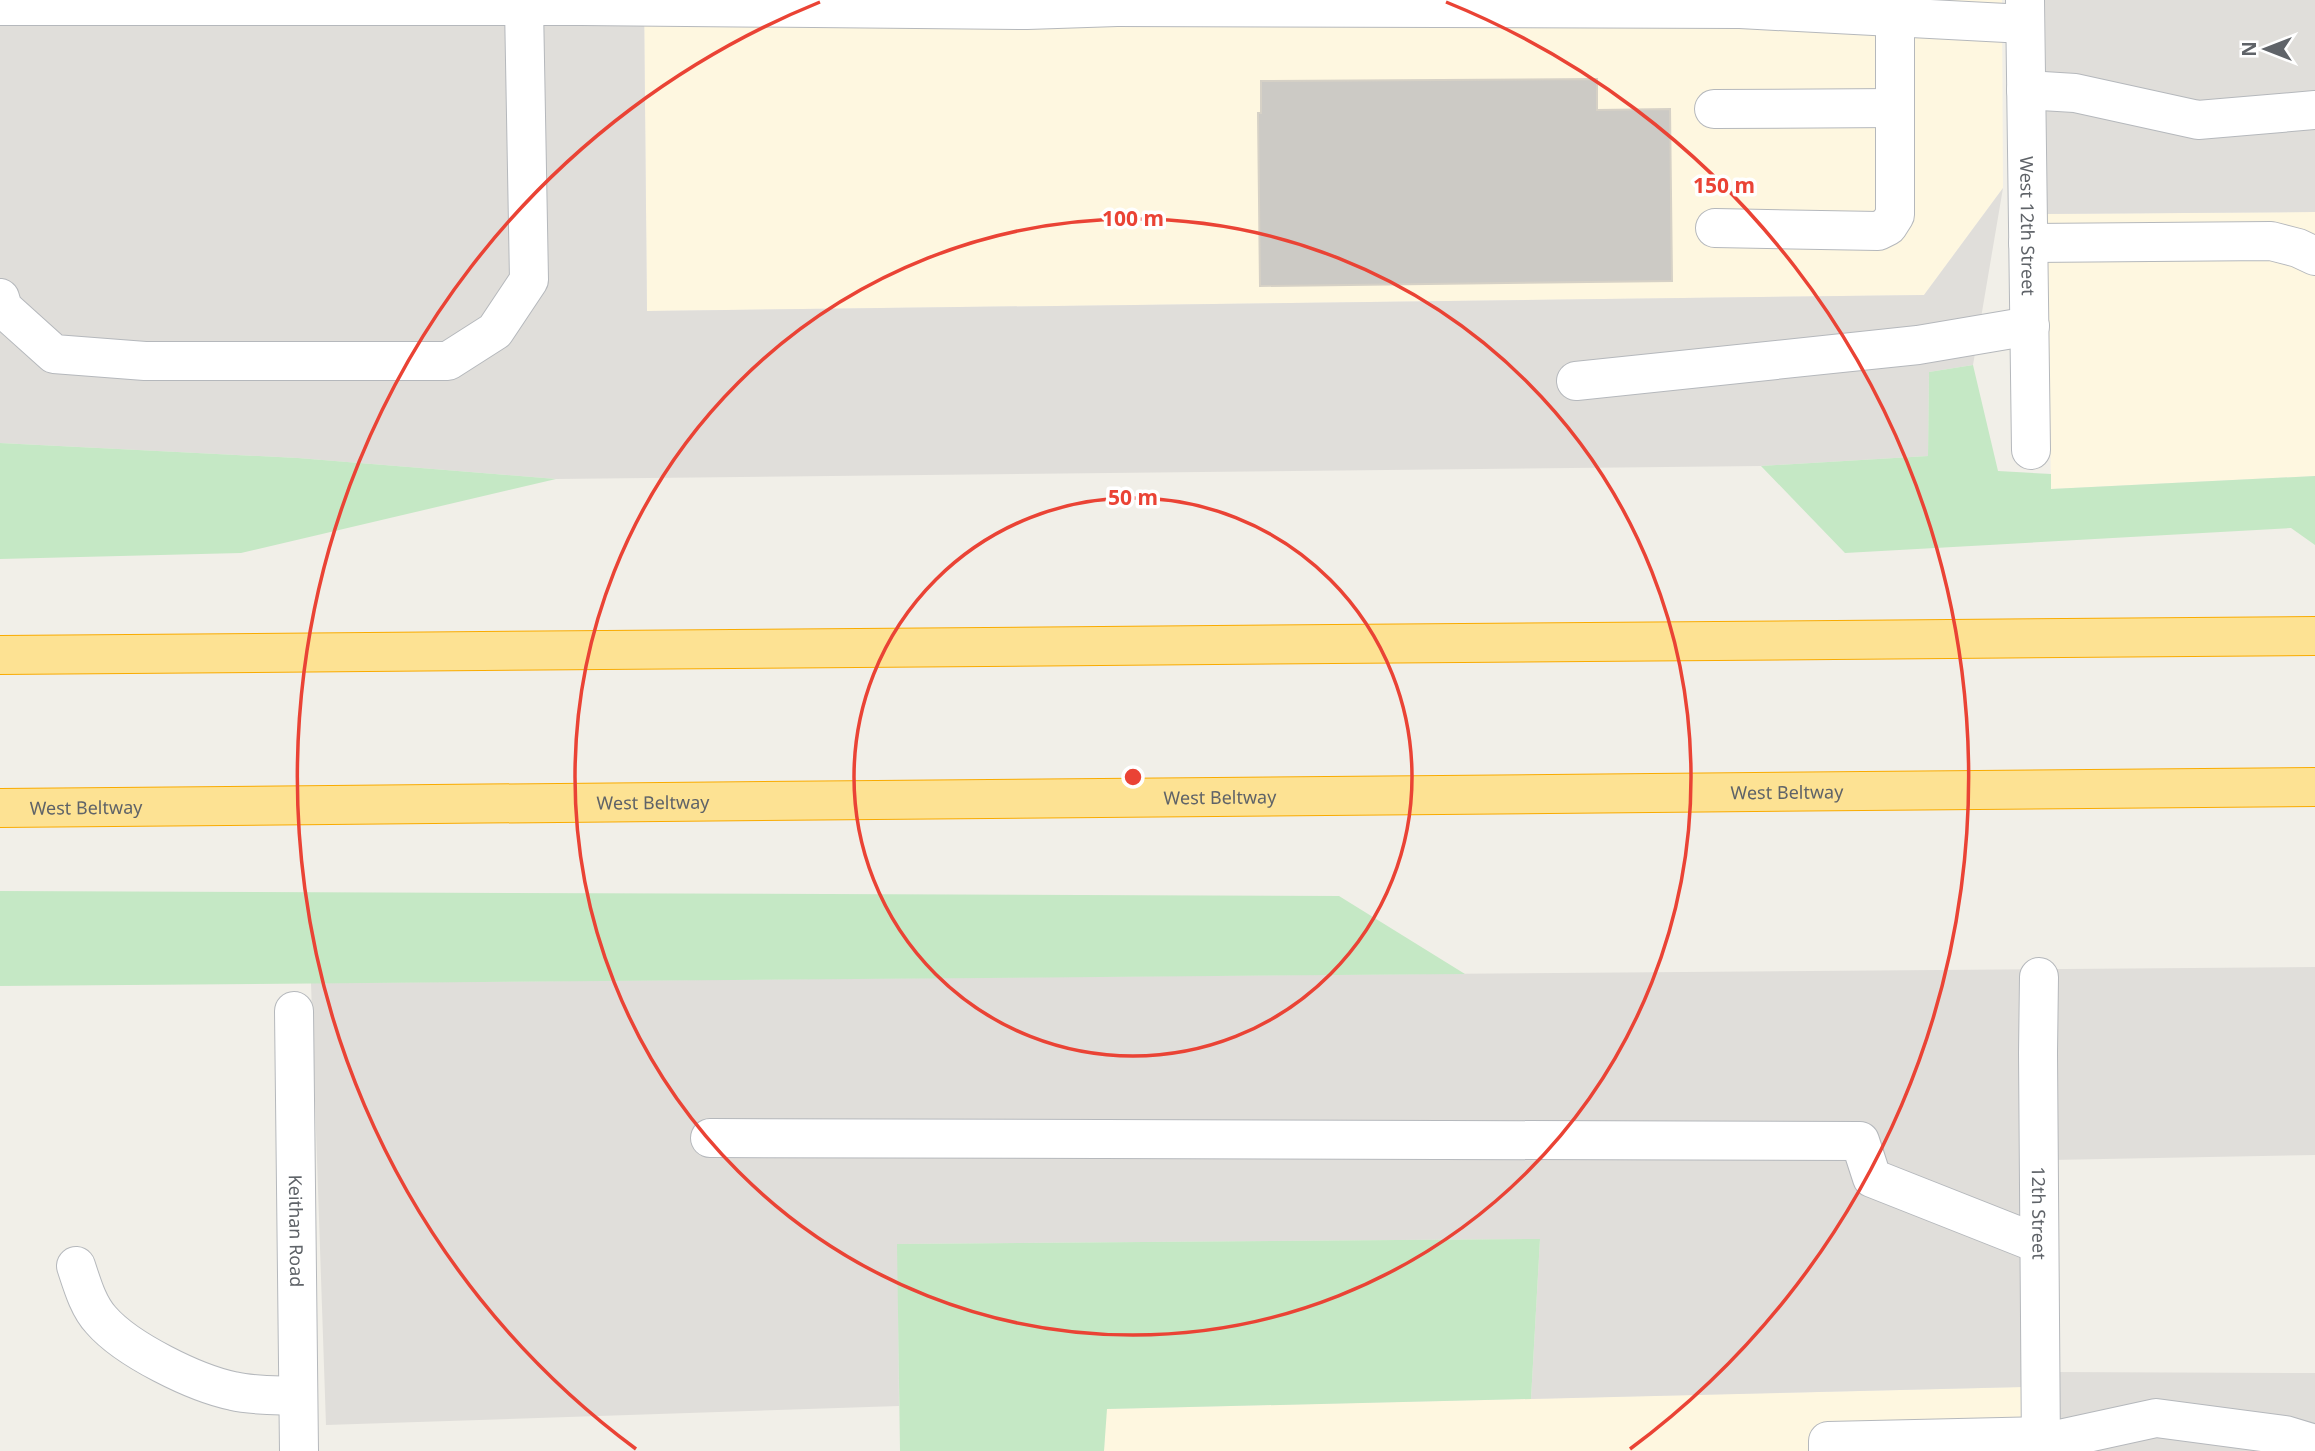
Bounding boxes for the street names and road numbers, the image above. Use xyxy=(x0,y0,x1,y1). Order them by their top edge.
street label: West 12th Street xyxy=(2015,156,2041,296)
street label: West Beltway xyxy=(1730,779,1844,804)
street label: West Beltway xyxy=(1163,784,1277,809)
street label: West Beltway xyxy=(596,790,710,815)
street label: West Beltway xyxy=(29,795,143,820)
street label: 12th Street xyxy=(2027,1166,2052,1260)
street label: Keithan Road xyxy=(284,1174,309,1288)

